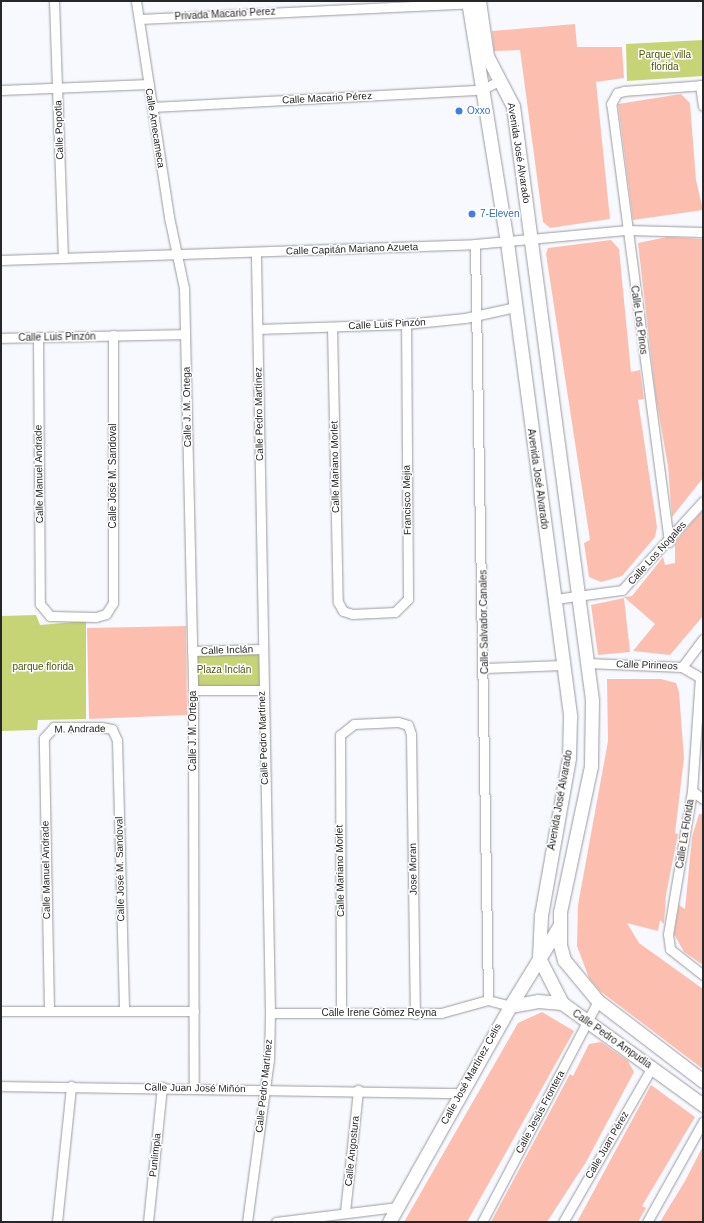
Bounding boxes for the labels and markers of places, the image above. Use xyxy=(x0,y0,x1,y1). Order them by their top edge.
place label: Oxxo xyxy=(467,105,490,117)
marker: Oxxo xyxy=(454,106,464,116)
place label: 7-Eleven xyxy=(480,208,519,220)
marker: 7-Eleven xyxy=(467,209,477,219)

